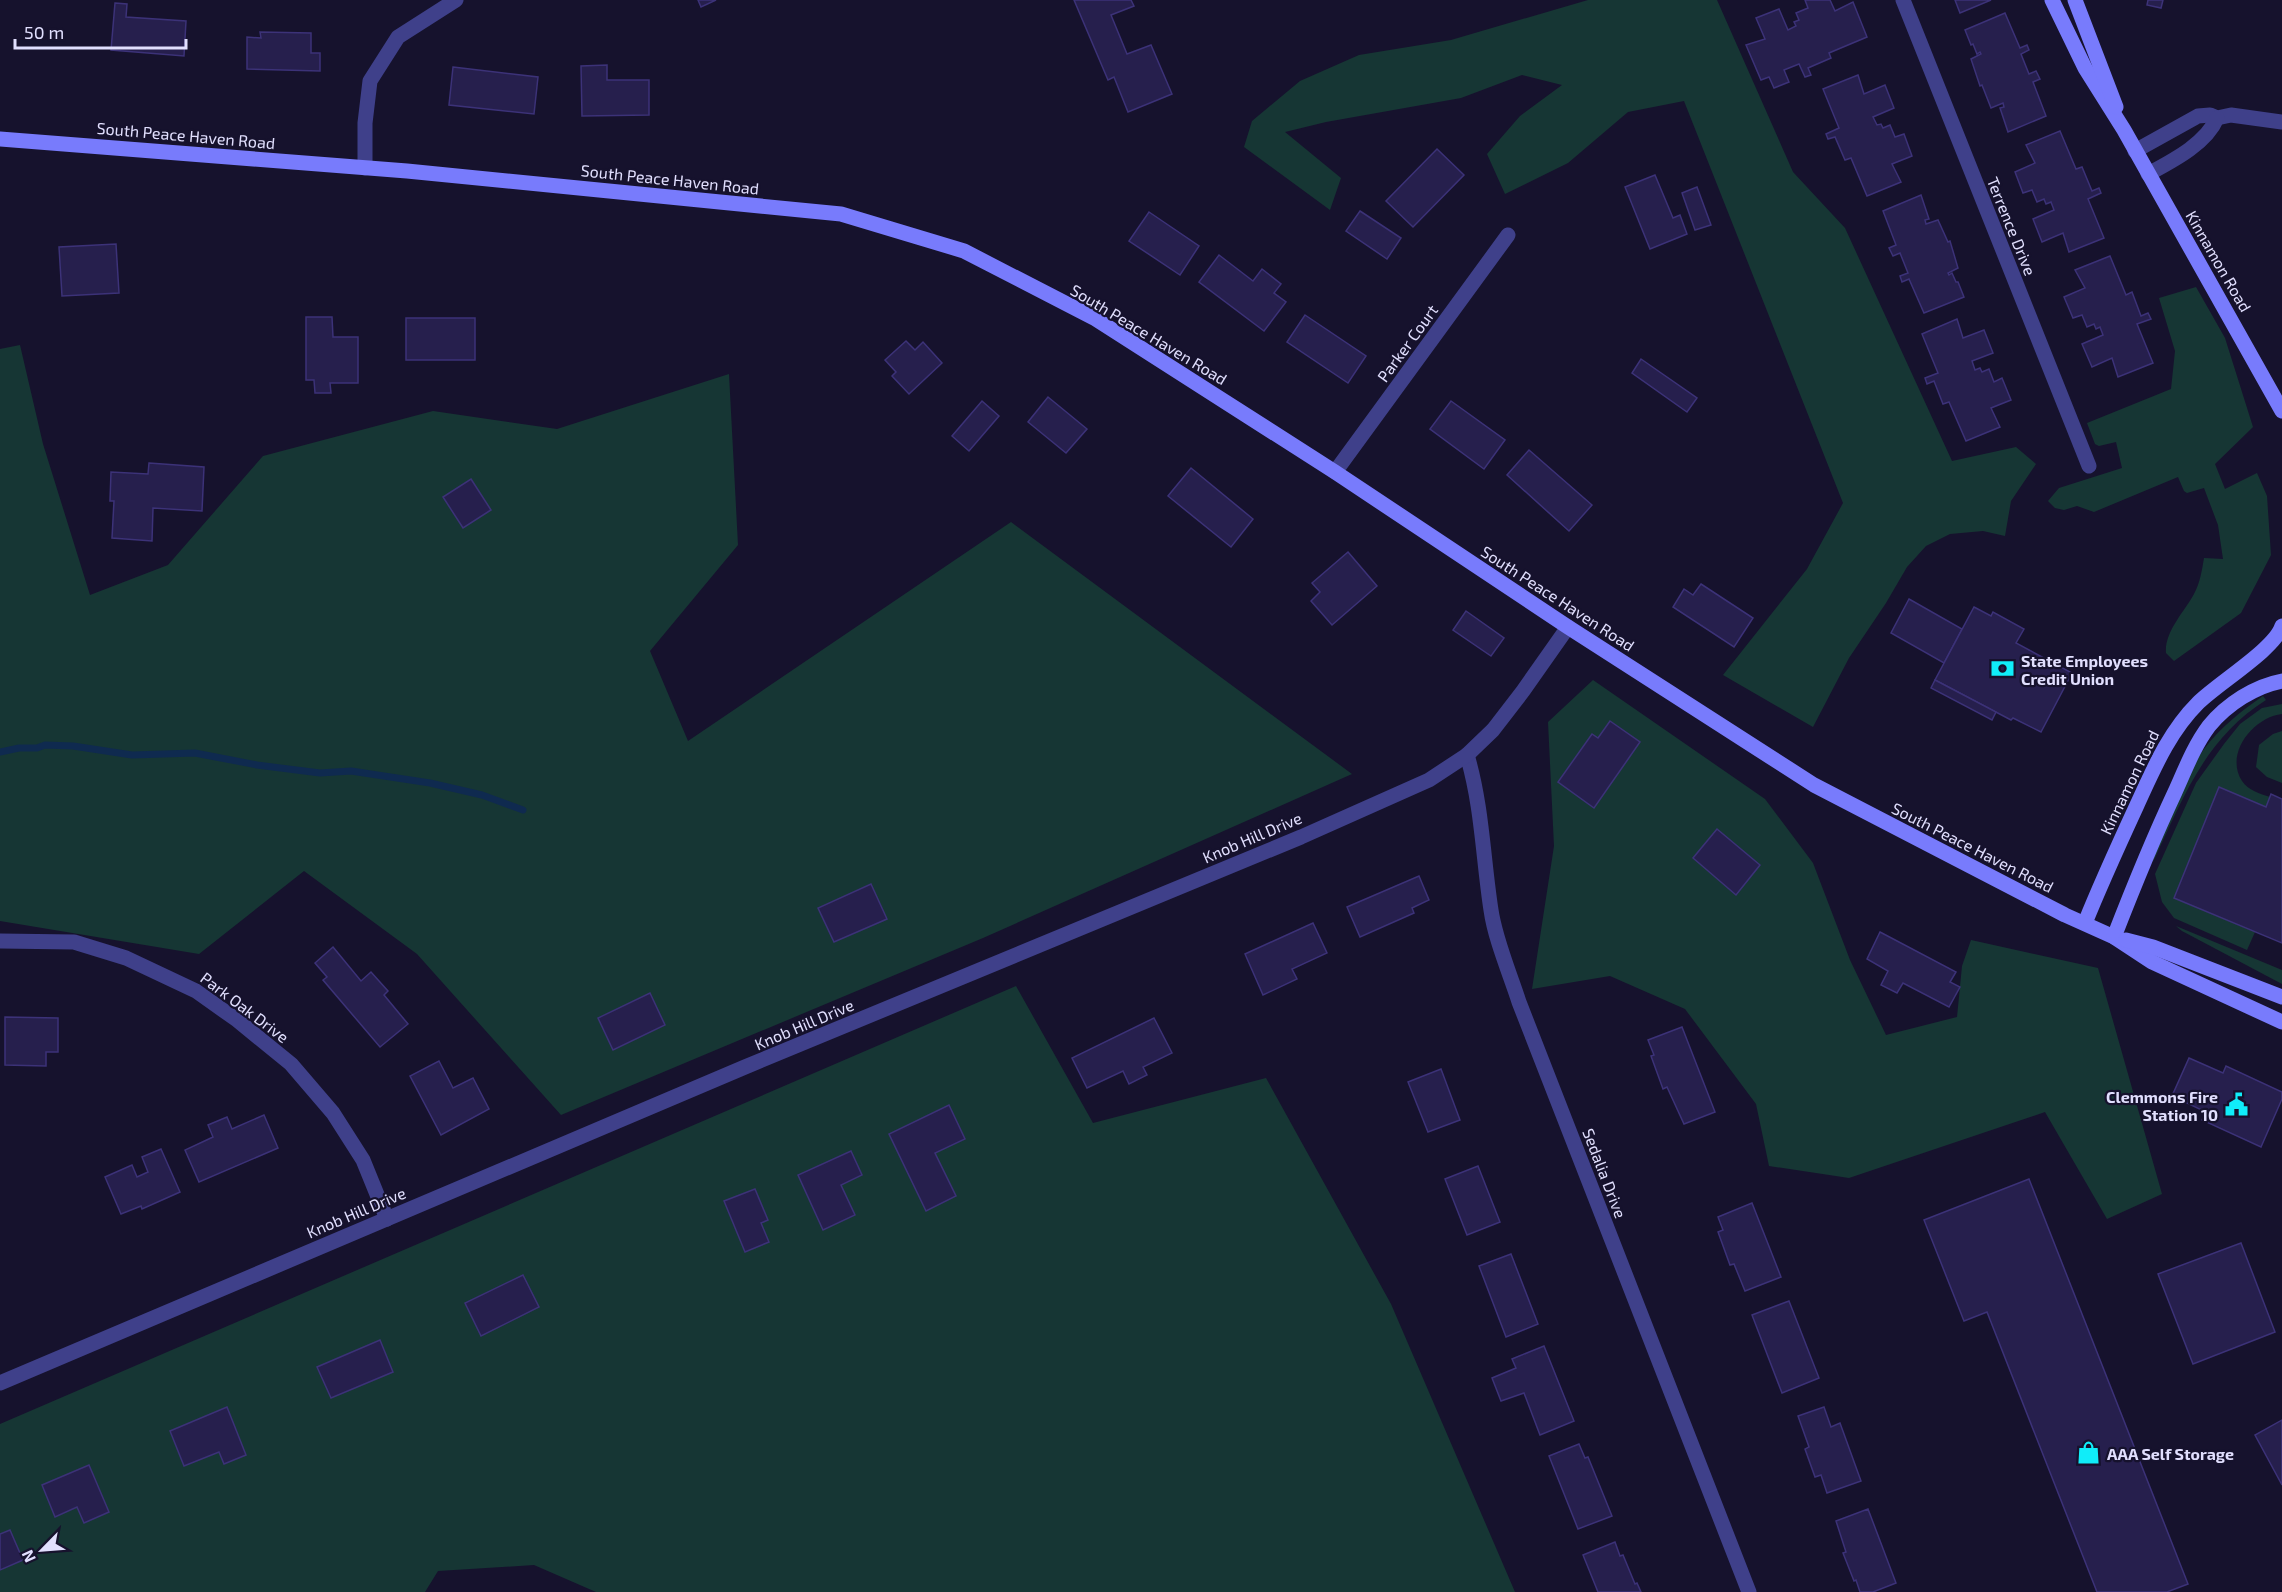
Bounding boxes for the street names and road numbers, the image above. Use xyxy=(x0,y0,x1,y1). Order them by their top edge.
street label: South Peace Haven Road xyxy=(96,118,276,152)
street label: South Peace Haven Road xyxy=(580,160,760,198)
street label: Terrence Drive xyxy=(1984,174,2040,278)
street label: Kinnamon Road xyxy=(2182,207,2256,315)
street label: South Peace Haven Road xyxy=(1067,280,1231,388)
street label: Parker Court xyxy=(1373,301,1441,385)
street label: South Peace Haven Road xyxy=(1478,541,1638,655)
street label: Kinnamon Road xyxy=(2096,727,2162,837)
street label: South Peace Haven Road xyxy=(1889,798,2057,896)
street label: Knob Hill Drive xyxy=(1200,808,1304,866)
street label: Park Oak Drive xyxy=(197,968,293,1046)
street label: Knob Hill Drive xyxy=(752,995,856,1053)
street label: Sedalia Drive xyxy=(1579,1125,1631,1221)
street label: Knob Hill Drive xyxy=(304,1183,408,1241)

